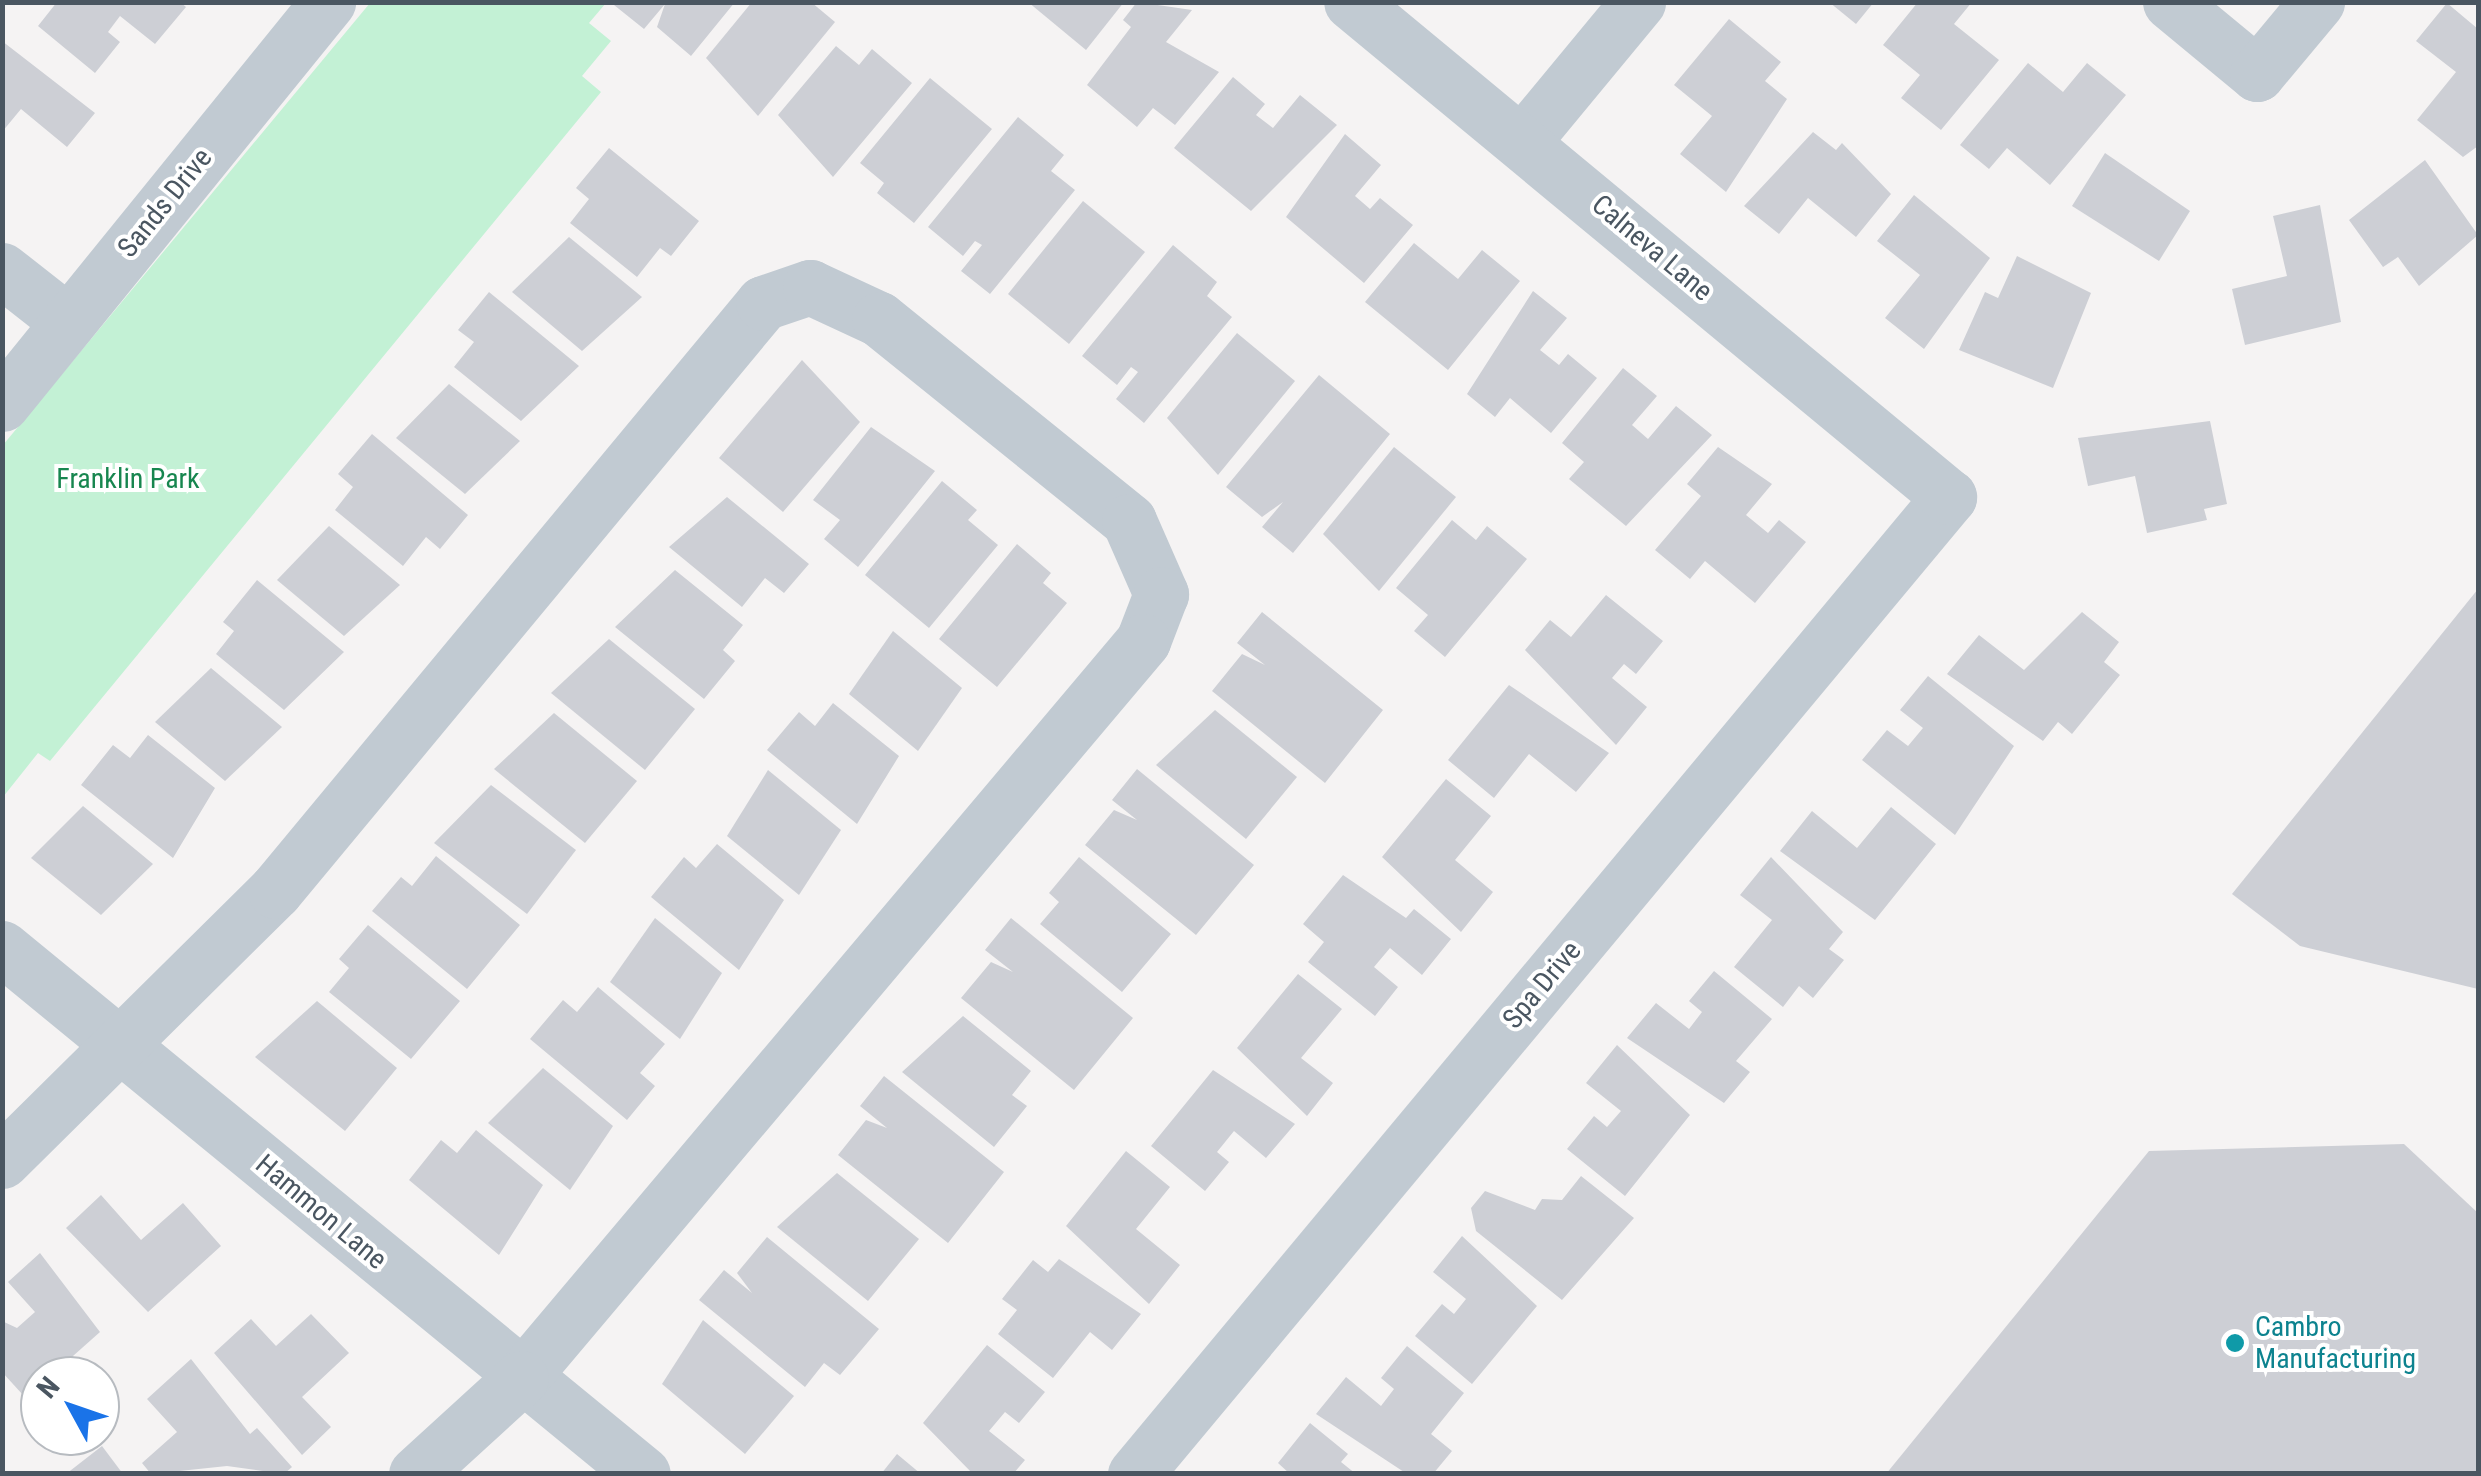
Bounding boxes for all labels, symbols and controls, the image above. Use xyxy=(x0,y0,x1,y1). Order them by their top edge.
street label: Sands Drive xyxy=(111,142,219,264)
street label: Calneva Lane xyxy=(1585,188,1719,308)
park label: Franklin Park xyxy=(56,462,200,496)
street label: Spa Drive xyxy=(1496,934,1588,1036)
street label: Hammon Lane xyxy=(249,1148,393,1276)
place label: Cambro Manufacturing xyxy=(2255,1310,2416,1376)
marker: Cambro Manufacturing xyxy=(2224,1332,2246,1354)
north arrow xyxy=(20,1356,120,1456)
text: N xyxy=(30,1371,66,1405)

